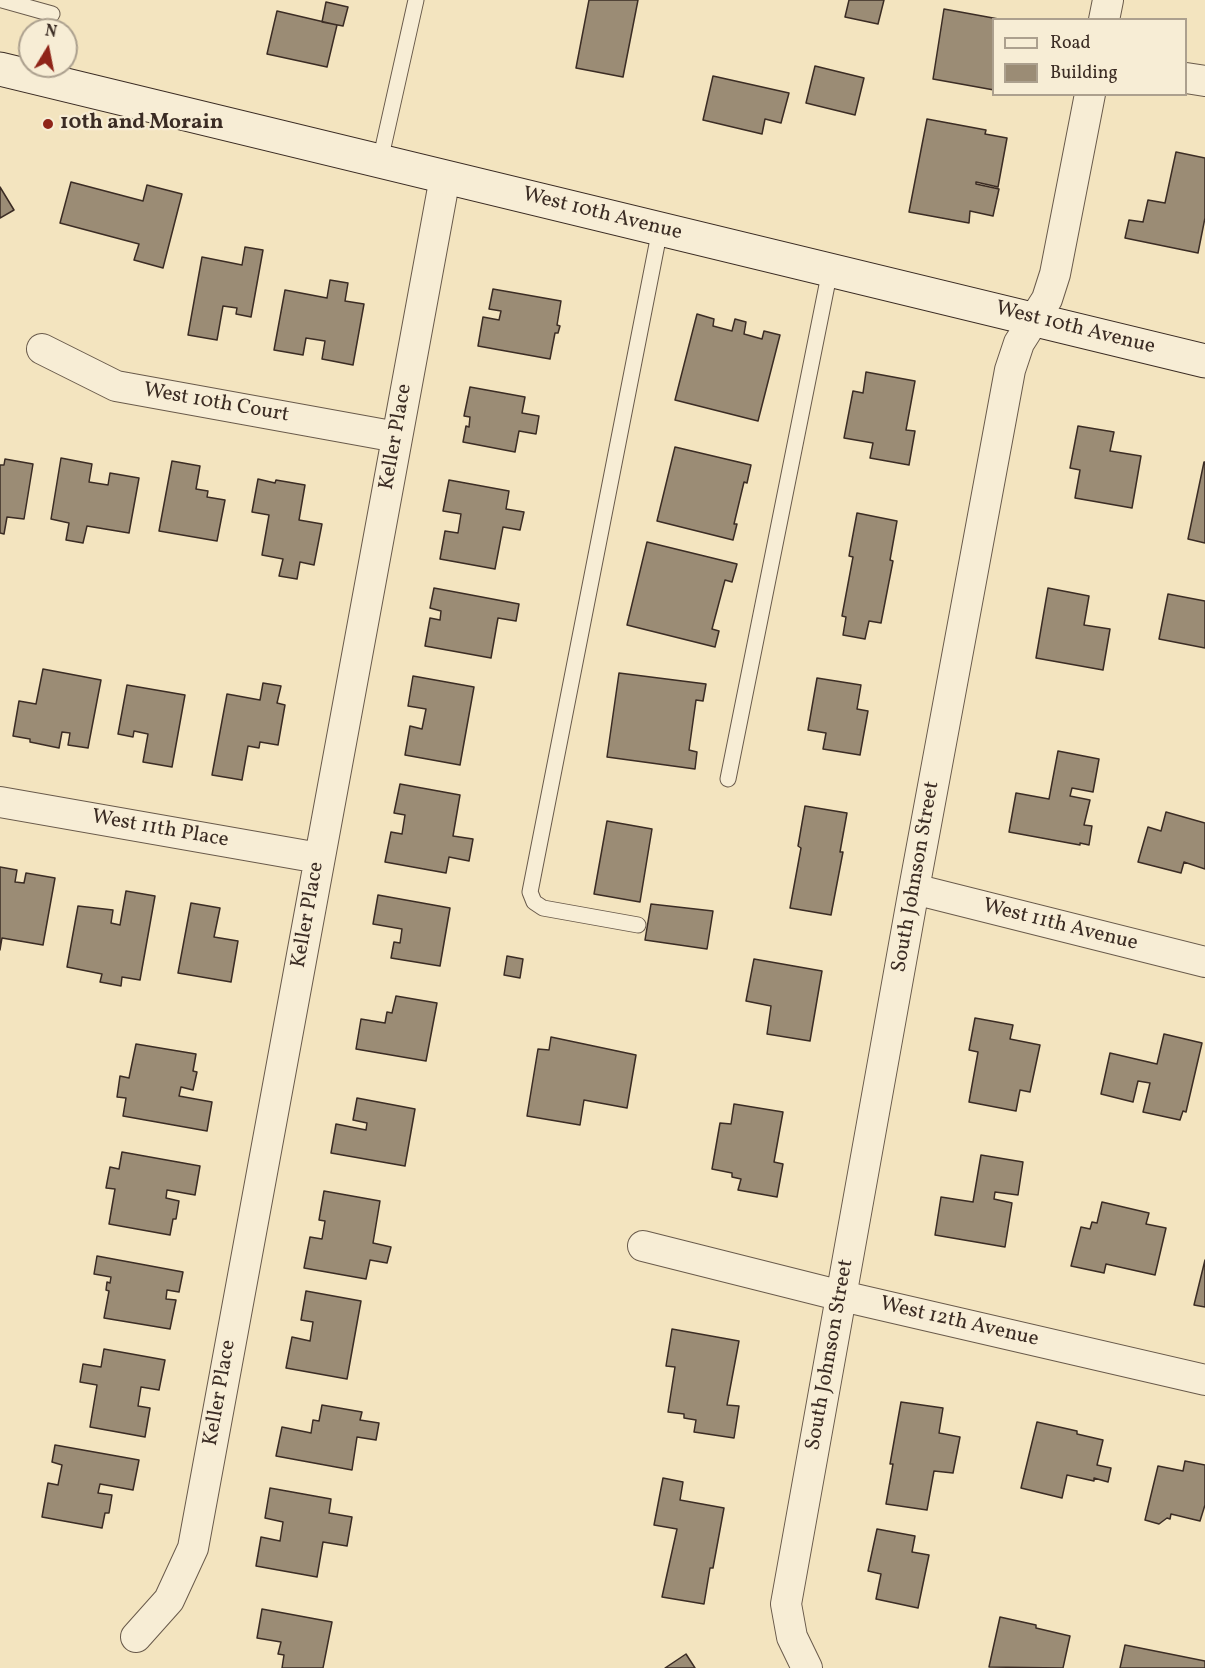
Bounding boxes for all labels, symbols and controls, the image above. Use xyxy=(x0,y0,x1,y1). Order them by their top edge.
north arrow xyxy=(18,18,78,78)
legend xyxy=(992,18,1187,96)
text: N xyxy=(43,20,58,44)
text: Road xyxy=(1050,31,1091,56)
text: Building xyxy=(1050,61,1118,86)
place label: 10th and Morain xyxy=(60,111,224,137)
marker: 10th and Morain xyxy=(41,117,55,131)
street label: West 10th Avenue xyxy=(520,183,684,247)
street label: West 10th Avenue xyxy=(993,297,1157,361)
street label: West 10th Court xyxy=(141,379,291,429)
street label: Keller Place xyxy=(375,382,419,492)
street label: South Johnson Street xyxy=(888,780,946,974)
street label: West 11th Place xyxy=(90,806,230,854)
street label: Keller Place xyxy=(287,860,331,970)
street label: West 11th Avenue xyxy=(980,895,1140,957)
street label: South Johnson Street xyxy=(802,1258,860,1452)
street label: West 12th Avenue xyxy=(877,1292,1041,1354)
street label: Keller Place xyxy=(199,1338,243,1448)

